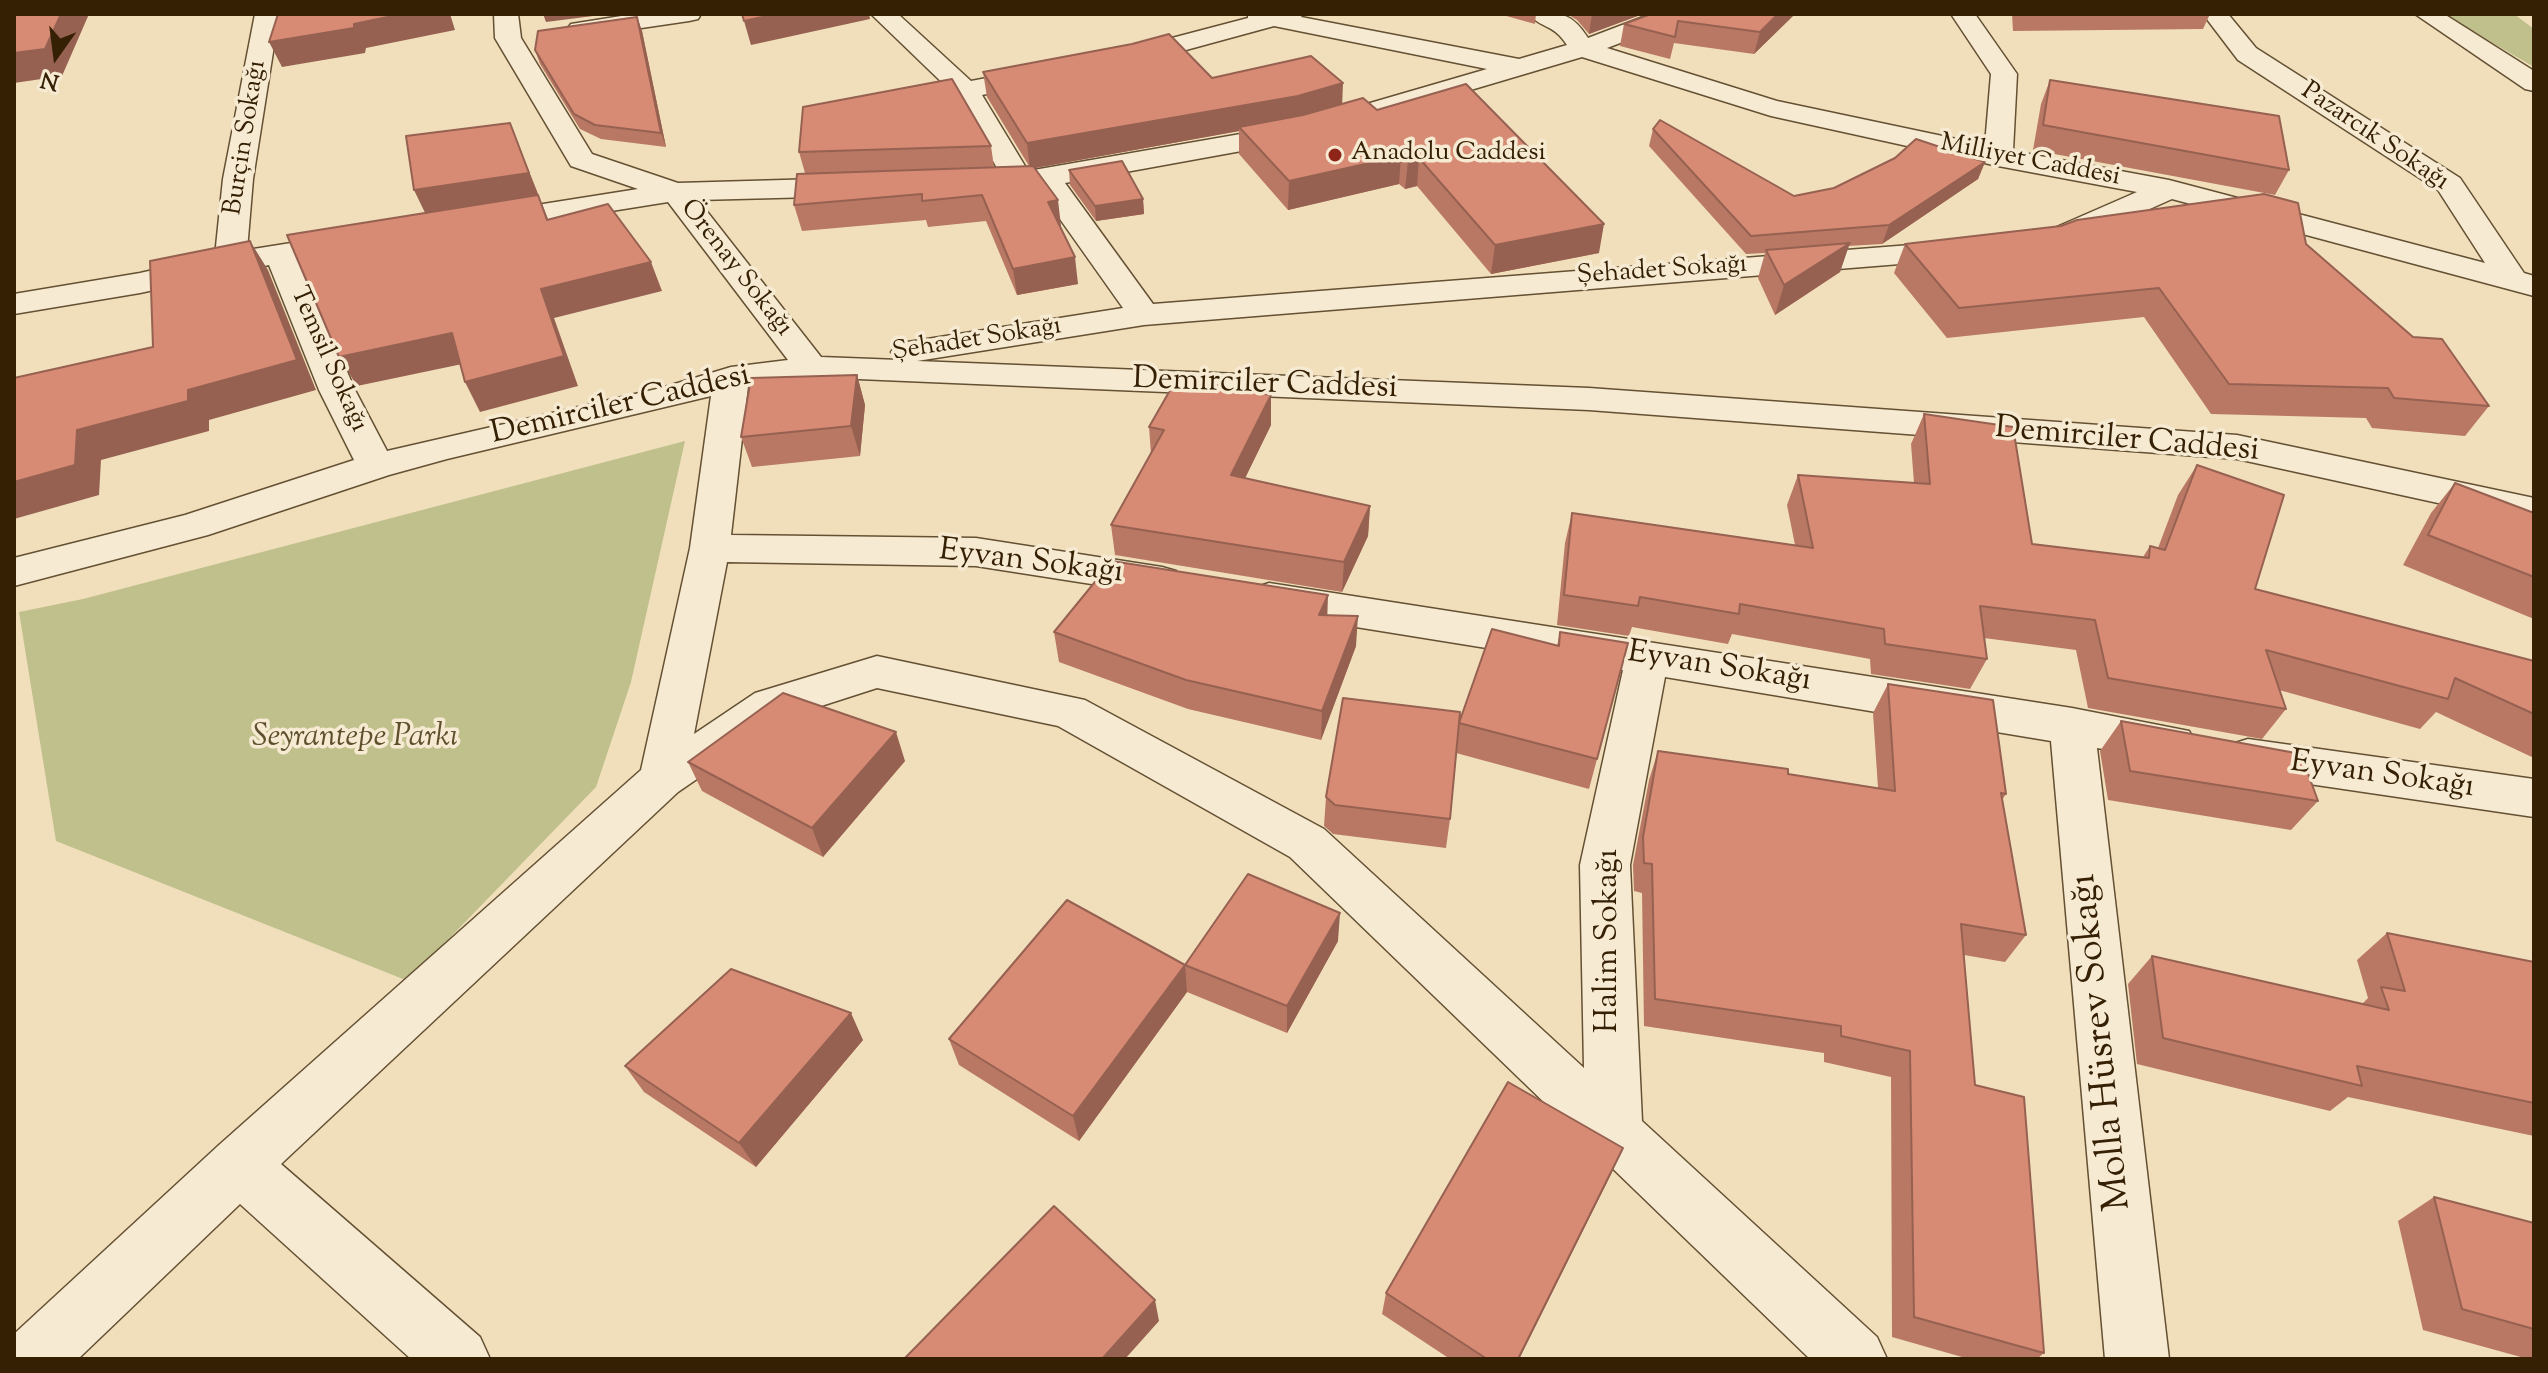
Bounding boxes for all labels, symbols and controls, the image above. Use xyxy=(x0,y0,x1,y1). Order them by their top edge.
north arrow xyxy=(16,16,96,96)
street label: Burçin Sokağı xyxy=(219,58,275,218)
text: N xyxy=(38,62,63,97)
street label: Pazarcık Sokağı xyxy=(2294,77,2454,199)
street label: Milliyet Caddesi xyxy=(1937,129,2123,195)
place label: Anadolu Caddesi xyxy=(1351,139,1546,171)
marker: Anadolu Caddesi xyxy=(1326,146,1344,164)
street label: Örenay Sokağı xyxy=(672,194,798,344)
street label: Şehadet Sokağı xyxy=(1576,250,1748,294)
street label: Temsil Sokağı xyxy=(281,283,373,437)
street label: Şehadet Sokağı xyxy=(890,312,1064,370)
street label: Demirciler Caddesi xyxy=(487,358,755,456)
street label: Demirciler Caddesi xyxy=(1132,362,1398,410)
street label: Demirciler Caddesi xyxy=(1993,411,2261,473)
street label: Eyvan Sokağı xyxy=(937,534,1125,594)
street label: Eyvan Sokağı xyxy=(1624,636,1814,702)
park label: Seyrantepe Parkı xyxy=(252,721,458,759)
street label: Eyvan Sokağı xyxy=(2288,745,2476,809)
street label: Halim Sokağı xyxy=(1592,849,1630,1033)
street label: Molla Hüsrev Sokağı xyxy=(2064,871,2144,1213)

